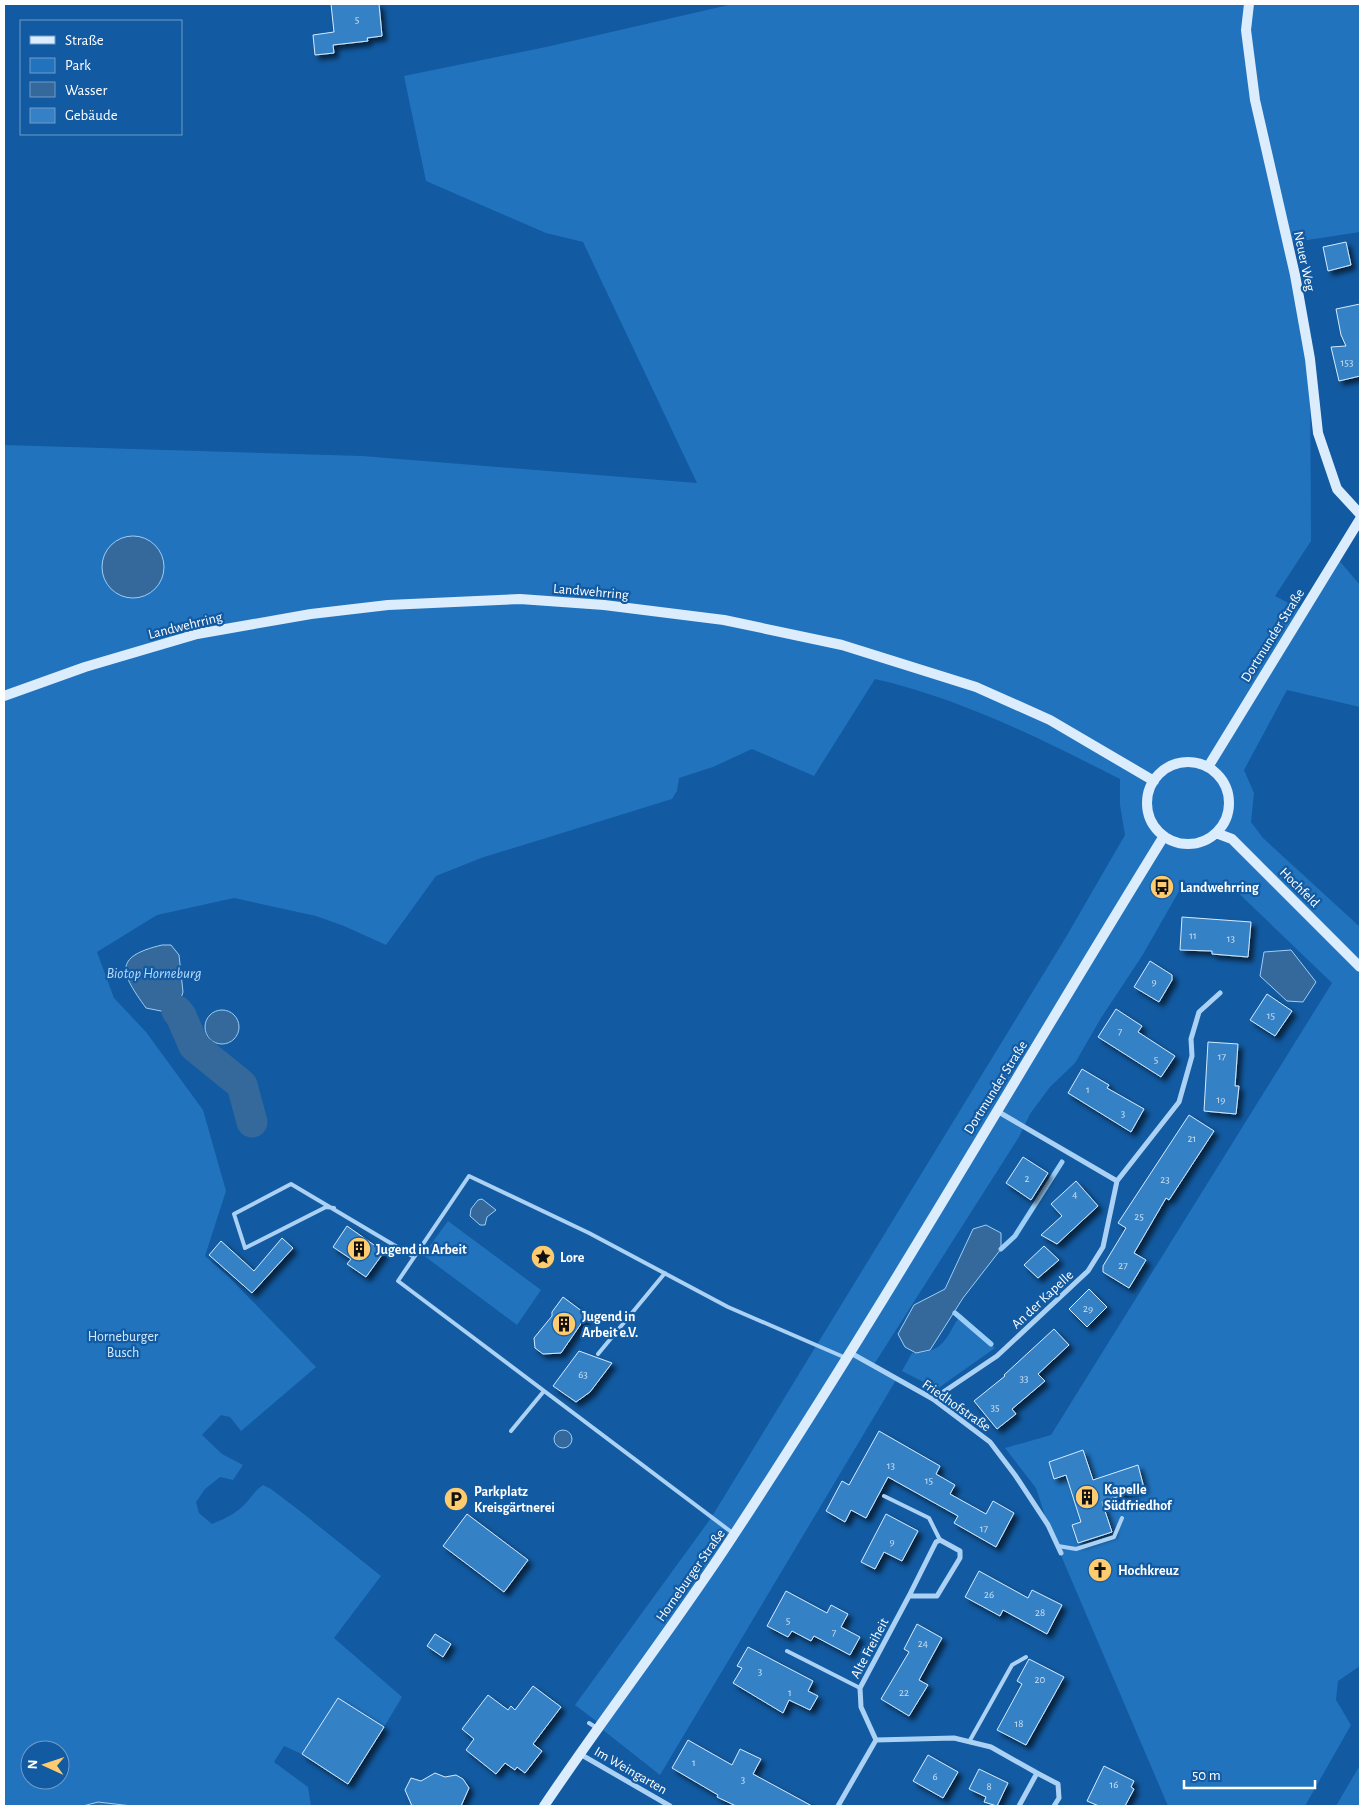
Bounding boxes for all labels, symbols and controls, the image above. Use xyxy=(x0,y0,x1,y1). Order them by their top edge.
house number: 5 xyxy=(355,14,360,25)
legend xyxy=(20,20,182,135)
text: Straße xyxy=(65,33,104,48)
text: Park xyxy=(65,58,91,73)
text: Wasser xyxy=(65,83,108,98)
text: Gebäude xyxy=(65,108,118,123)
street label: Neuer Weg xyxy=(1291,230,1317,293)
house number: 153 xyxy=(1341,357,1354,368)
street label: Landwehrring xyxy=(552,582,630,602)
street label: Dortmunder Straße xyxy=(1239,587,1307,685)
street label: Landwehrring xyxy=(147,610,224,642)
street label: Hochfeld xyxy=(1277,865,1322,910)
bus stop icon: Landwehrring xyxy=(1149,874,1175,900)
place label: Landwehrring xyxy=(1180,881,1260,895)
house number: 11 xyxy=(1189,930,1197,941)
house number: 13 xyxy=(1227,933,1236,944)
water label: Biotop Horneburg xyxy=(106,966,202,981)
house number: 9 xyxy=(1151,976,1157,987)
house number: 15 xyxy=(1267,1010,1276,1021)
house number: 7 xyxy=(1118,1026,1123,1037)
street label: Dortmunder Straße xyxy=(962,1039,1030,1137)
house number: 17 xyxy=(1218,1051,1227,1062)
house number: 5 xyxy=(1154,1054,1159,1065)
house number: 1 xyxy=(1086,1084,1090,1095)
house number: 19 xyxy=(1217,1094,1225,1105)
house number: 3 xyxy=(1121,1108,1126,1119)
house number: 21 xyxy=(1188,1133,1196,1144)
house number: 2 xyxy=(1024,1173,1030,1184)
house number: 23 xyxy=(1160,1174,1170,1185)
house number: 4 xyxy=(1072,1189,1078,1200)
house number: 25 xyxy=(1134,1211,1144,1222)
building icon: Jugend in Arbeit xyxy=(346,1236,372,1262)
place label: Jugend in Arbeit xyxy=(376,1243,467,1257)
place icon: Lore xyxy=(530,1244,556,1270)
place label: Lore xyxy=(560,1251,585,1265)
house number: 27 xyxy=(1118,1260,1128,1271)
street label: An der Kapelle xyxy=(1009,1268,1076,1332)
house number: 29 xyxy=(1083,1303,1093,1314)
place label: Jugend in Arbeit e.V. xyxy=(582,1310,638,1340)
building icon: Jugend in Arbeit e.V. xyxy=(551,1311,577,1337)
park label: Horneburger Busch xyxy=(88,1330,159,1360)
house number: 63 xyxy=(578,1369,588,1380)
house number: 33 xyxy=(1019,1373,1029,1384)
street label: Friedhofstraße xyxy=(920,1377,993,1434)
house number: 35 xyxy=(990,1402,1000,1413)
house number: 13 xyxy=(887,1460,896,1471)
house number: 15 xyxy=(925,1475,934,1486)
place label: Kapelle Südfriedhof xyxy=(1104,1483,1173,1513)
building icon: Kapelle Südfriedhof xyxy=(1074,1484,1100,1510)
place label: Parkplatz Kreisgärtnerei xyxy=(474,1485,555,1515)
parking icon: Parkplatz Kreisgärtnerei xyxy=(443,1486,469,1512)
house number: 17 xyxy=(980,1523,989,1534)
street label: Horneburger Straße xyxy=(654,1527,728,1624)
house number: 9 xyxy=(889,1536,895,1547)
church icon: Hochkreuz xyxy=(1087,1557,1113,1583)
place label: Hochkreuz xyxy=(1118,1564,1179,1578)
house number: 26 xyxy=(984,1589,994,1600)
house number: 28 xyxy=(1035,1607,1045,1618)
house number: 5 xyxy=(786,1615,791,1626)
street label: Alte Freiheit xyxy=(848,1616,892,1681)
house number: 7 xyxy=(832,1627,837,1638)
house number: 24 xyxy=(918,1638,928,1649)
house number: 3 xyxy=(758,1666,763,1677)
house number: 20 xyxy=(1035,1674,1046,1685)
house number: 1 xyxy=(788,1687,792,1698)
house number: 22 xyxy=(899,1687,909,1698)
house number: 18 xyxy=(1015,1718,1024,1729)
north arrow xyxy=(20,1740,70,1790)
street label: Im Weingarten xyxy=(592,1744,669,1797)
house number: 1 xyxy=(692,1757,696,1768)
scale bar xyxy=(1184,1758,1315,1790)
text: N xyxy=(26,1759,40,1770)
text: 50 m xyxy=(1192,1768,1221,1783)
house number: 6 xyxy=(932,1771,938,1782)
house number: 3 xyxy=(741,1774,746,1785)
house number: 16 xyxy=(1110,1779,1118,1790)
house number: 8 xyxy=(986,1781,992,1792)

